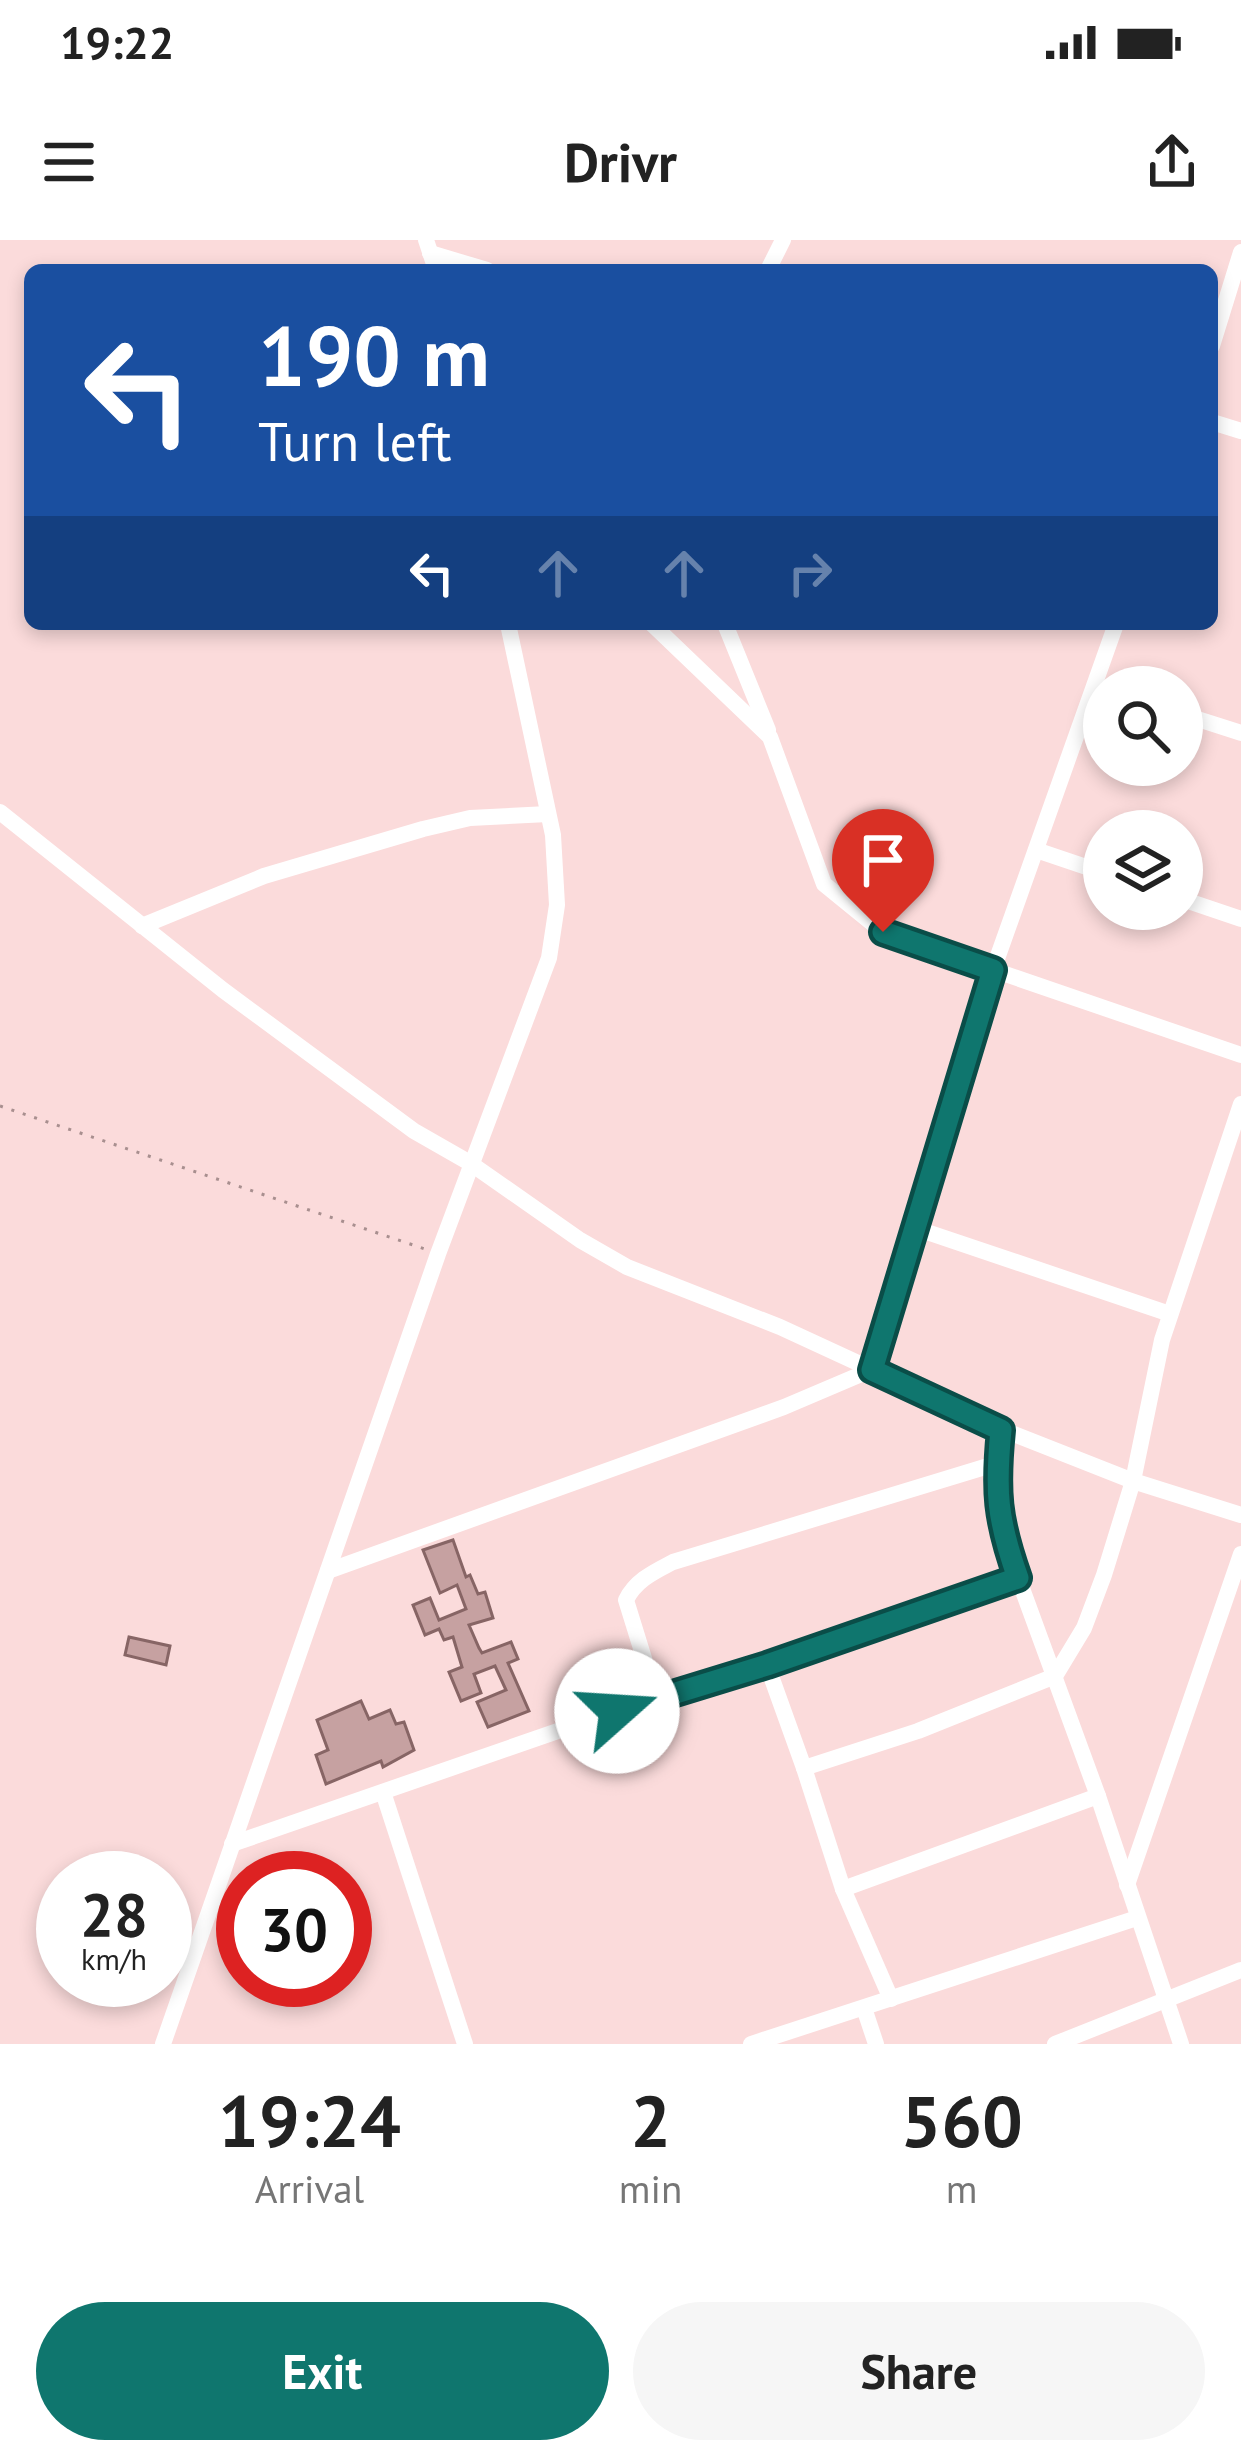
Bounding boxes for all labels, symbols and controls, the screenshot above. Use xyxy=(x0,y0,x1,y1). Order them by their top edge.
text: 19:22 xyxy=(60,13,174,71)
text: Drivr xyxy=(564,127,677,197)
icon: menu xyxy=(36,129,102,195)
icon: share xyxy=(1139,129,1205,195)
text: 190 m xyxy=(258,300,490,409)
icon: left xyxy=(60,312,216,468)
text: Turn left xyxy=(258,406,452,476)
icon: left xyxy=(399,540,465,606)
icon: ahead xyxy=(525,540,591,606)
icon: ahead xyxy=(651,540,717,606)
icon: right xyxy=(777,540,843,606)
map controls xyxy=(1083,666,1203,930)
button: search xyxy=(1083,666,1203,786)
pin xyxy=(832,809,934,932)
button: layers xyxy=(1083,810,1203,930)
icon: arrive xyxy=(850,827,916,893)
position arrow xyxy=(554,1648,680,1774)
speed limit sign: 30 xyxy=(216,1851,372,2007)
text: 28 xyxy=(80,1875,148,1953)
text: km/h xyxy=(81,1939,147,1978)
text: 19:24 xyxy=(218,2074,401,2167)
text: 2 xyxy=(630,2074,671,2167)
text: 560 xyxy=(900,2074,1023,2167)
text: Arrival xyxy=(255,2163,364,2214)
text: min xyxy=(619,2163,682,2214)
text: m xyxy=(946,2163,977,2214)
button: Exit xyxy=(36,2302,609,2440)
button: Share xyxy=(633,2302,1205,2440)

